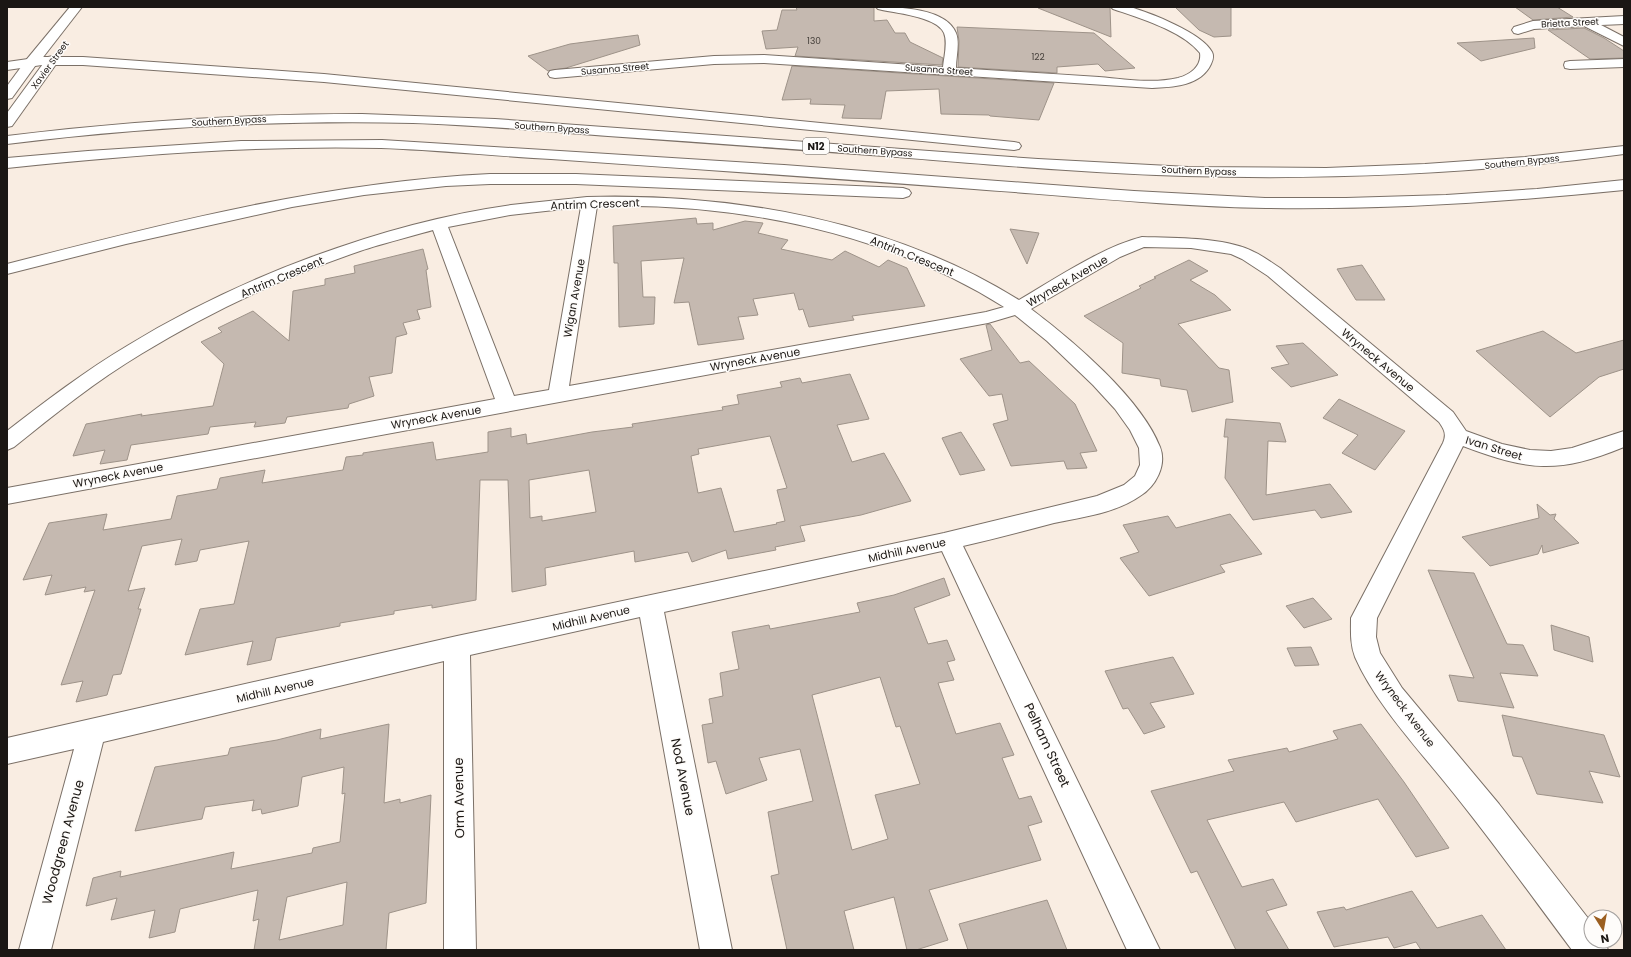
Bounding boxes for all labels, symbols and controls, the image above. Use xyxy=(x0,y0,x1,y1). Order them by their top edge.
street label: Brietta Street xyxy=(1541,15,1599,31)
house number: 130 xyxy=(807,35,821,47)
street label: Xavier Street xyxy=(28,39,72,91)
house number: 122 xyxy=(1031,51,1045,63)
street label: Susanna Street xyxy=(581,60,649,78)
street label: Susanna Street xyxy=(905,62,973,78)
street label: Southern Bypass xyxy=(191,113,267,129)
street label: Southern Bypass xyxy=(514,119,590,137)
road number: N12 xyxy=(803,138,829,154)
street label: Southern Bypass xyxy=(837,142,913,160)
street label: Southern Bypass xyxy=(1484,152,1560,172)
street label: Southern Bypass xyxy=(1161,164,1237,178)
street label: Antrim Crescent xyxy=(550,194,640,214)
street label: Antrim Crescent xyxy=(868,232,956,280)
street label: Wryneck Avenue xyxy=(1023,251,1111,311)
street label: Antrim Crescent xyxy=(238,252,326,302)
street label: Wigan Avenue xyxy=(559,257,589,339)
street label: Wryneck Avenue xyxy=(1338,324,1418,396)
street label: Wryneck Avenue xyxy=(709,343,802,375)
street label: Wryneck Avenue xyxy=(390,401,483,433)
street label: Ivan Street xyxy=(1464,432,1524,464)
street label: Wryneck Avenue xyxy=(72,458,165,492)
street label: Midhill Avenue xyxy=(867,534,947,566)
street label: Midhill Avenue xyxy=(551,601,631,635)
street label: Wryneck Avenue xyxy=(1371,668,1439,750)
street label: Midhill Avenue xyxy=(235,673,315,707)
street label: Pelham Street xyxy=(1019,700,1075,790)
street label: Nod Avenue xyxy=(666,737,700,817)
street label: Orm Avenue xyxy=(449,757,469,839)
street label: Woodgreen Avenue xyxy=(37,777,89,907)
north arrow xyxy=(1583,909,1623,949)
text: N xyxy=(1599,930,1610,947)

